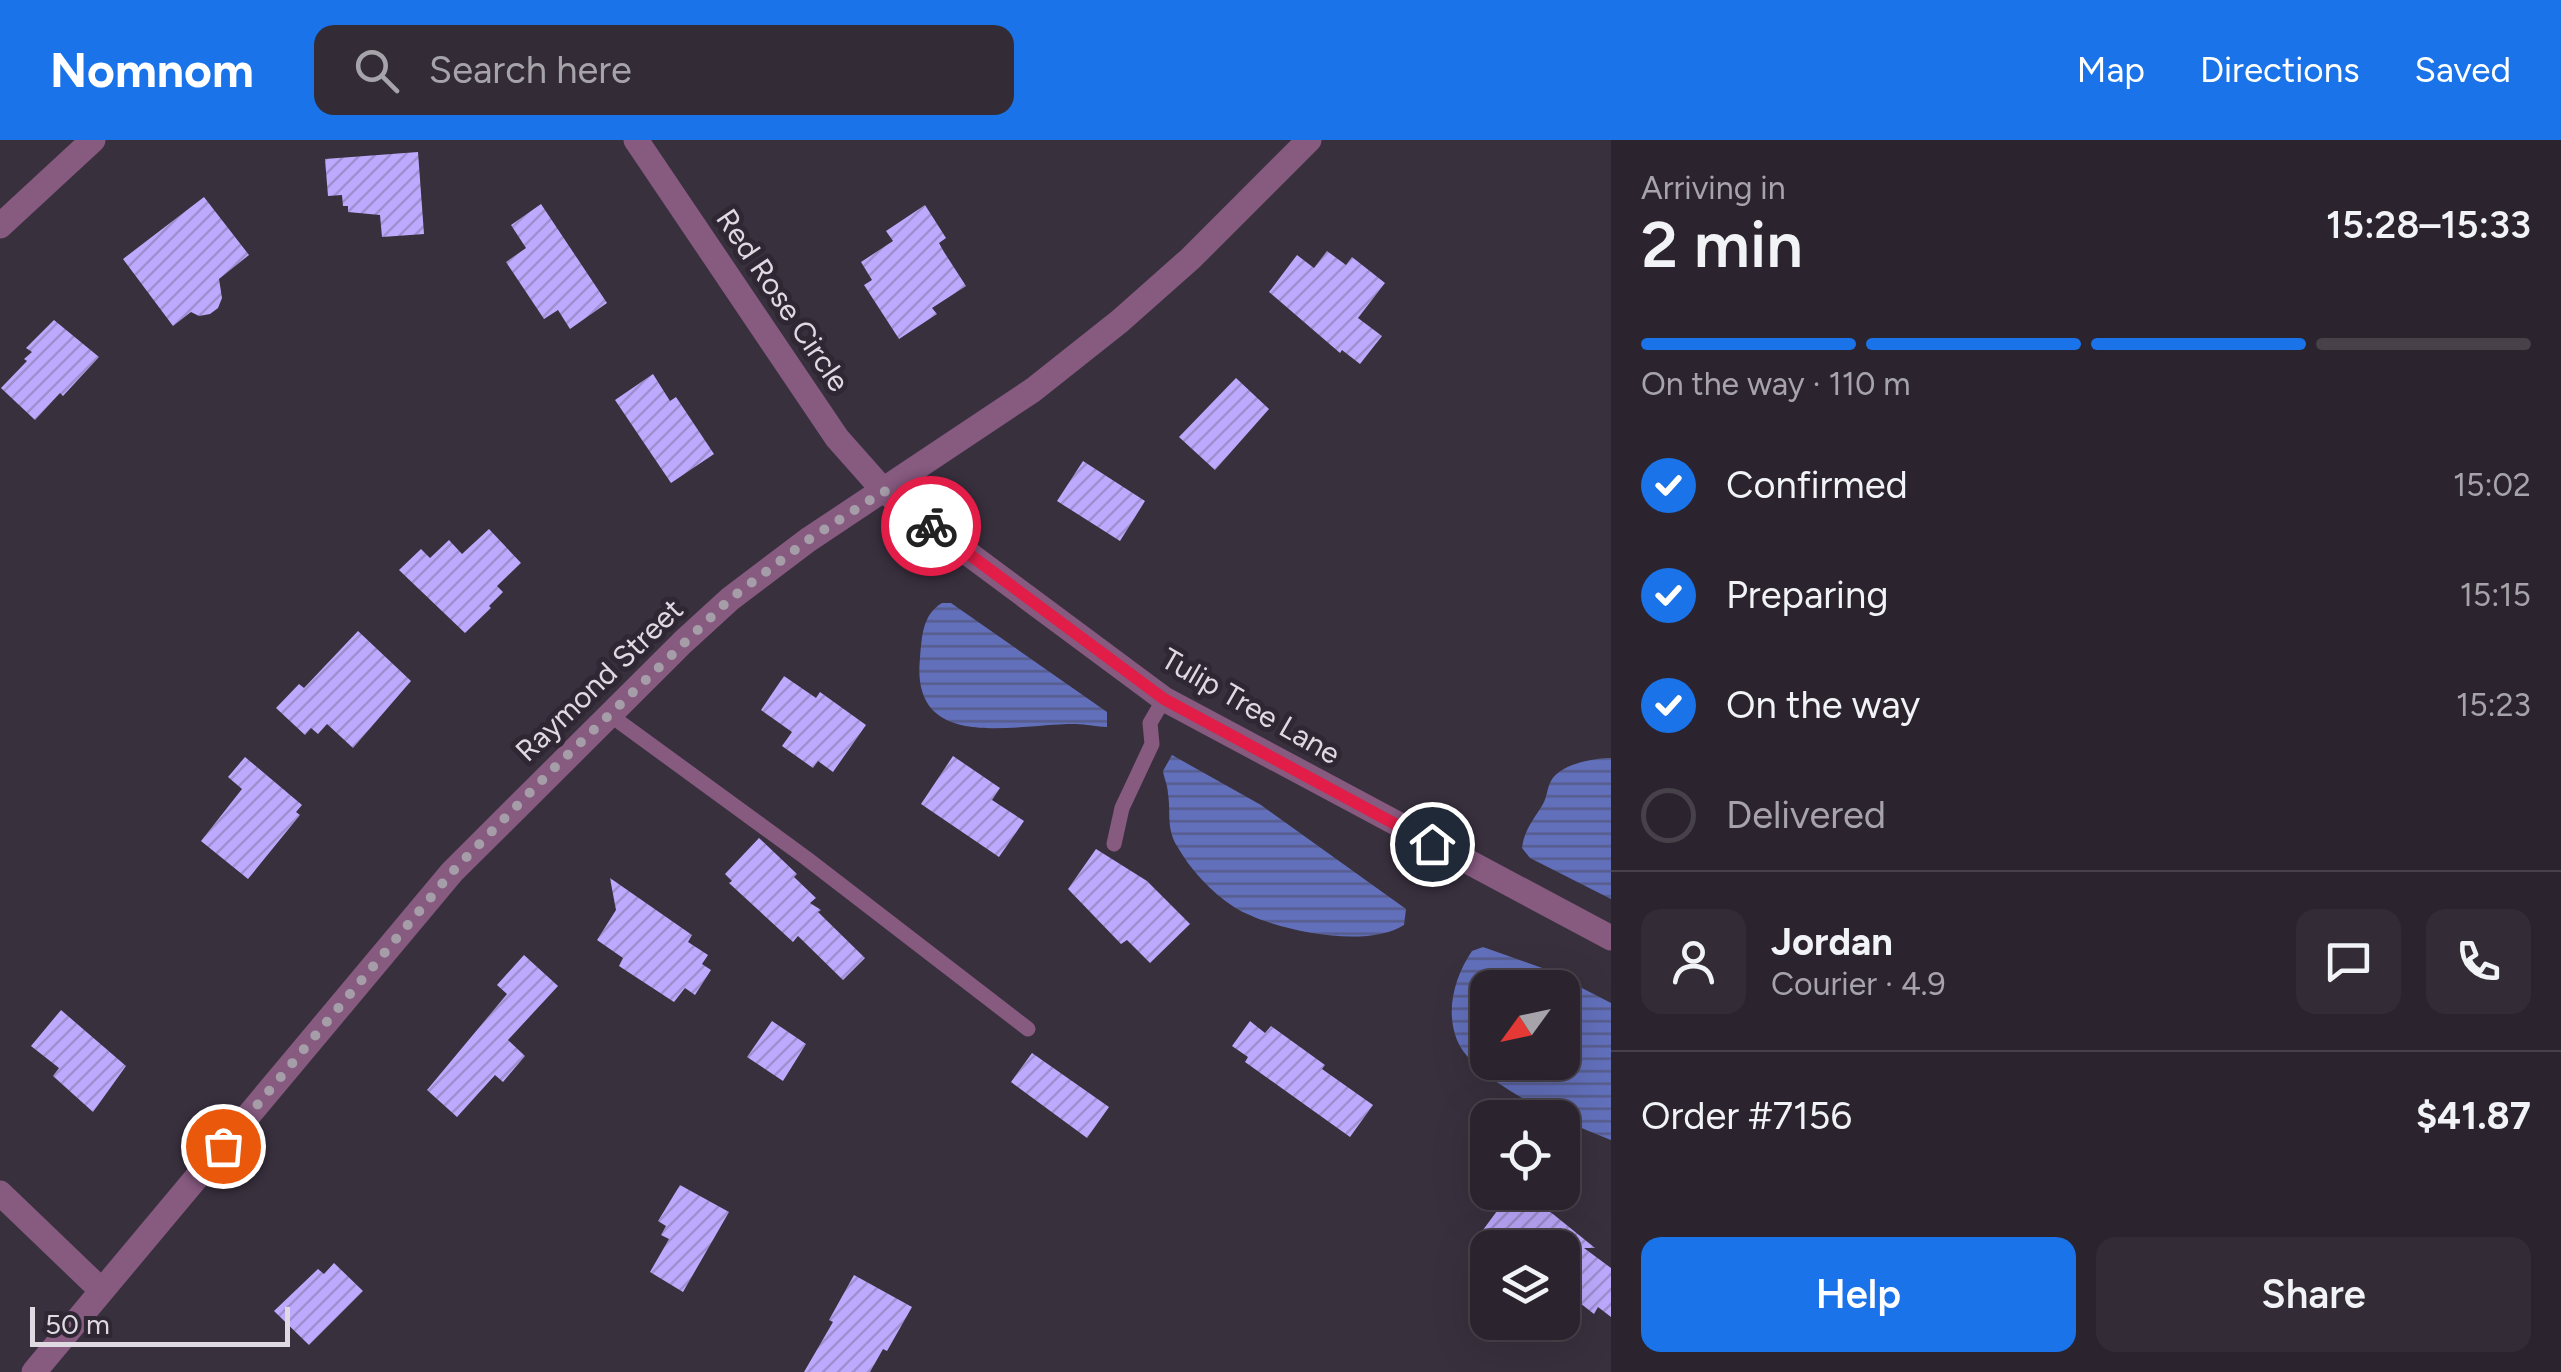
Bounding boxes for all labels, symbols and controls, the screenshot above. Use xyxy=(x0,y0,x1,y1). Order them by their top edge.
search box xyxy=(314,25,1014,115)
text: Nomnom xyxy=(50,41,254,99)
icon: search xyxy=(349,43,404,98)
text: Search here xyxy=(429,47,632,93)
text: Map xyxy=(2077,49,2145,91)
text: Directions xyxy=(2200,49,2360,91)
text: Saved xyxy=(2415,49,2511,91)
text: Arriving in xyxy=(1641,169,1786,207)
street label: Red Rose Circle xyxy=(708,202,858,398)
text: 15:28–15:33 xyxy=(2326,202,2531,248)
text: 2 min xyxy=(1641,205,1803,283)
text: On the way · 110 m xyxy=(1641,365,1911,403)
icon: check xyxy=(1641,458,1696,513)
text: Confirmed xyxy=(1726,462,1908,508)
text: 15:02 xyxy=(2453,466,2531,504)
courier xyxy=(881,476,981,576)
icon: bike xyxy=(904,499,959,554)
icon: check xyxy=(1641,568,1696,623)
text: Preparing xyxy=(1726,572,1888,618)
text: 15:15 xyxy=(2460,576,2531,614)
street label: Raymond Street xyxy=(508,591,690,769)
street label: Tulip Tree Lane xyxy=(1155,640,1347,772)
icon: check xyxy=(1641,678,1696,733)
text: On the way xyxy=(1726,682,1920,728)
text: 15:23 xyxy=(2456,686,2531,724)
text: Delivered xyxy=(1726,792,1886,838)
pin xyxy=(1390,802,1475,887)
icon: home xyxy=(1405,817,1460,872)
button: person xyxy=(1641,909,1746,1014)
button: chat xyxy=(2296,909,2401,1014)
button: phone xyxy=(2426,909,2531,1014)
text: Jordan xyxy=(1771,919,1893,965)
text: Courier · 4.9 xyxy=(1771,965,1946,1003)
north arrow xyxy=(1470,970,1580,1080)
map controls xyxy=(1470,970,1580,1340)
text: Order #7156 xyxy=(1641,1093,1852,1139)
text: $41.87 xyxy=(2416,1093,2531,1139)
button: locate xyxy=(1470,1100,1580,1210)
pin xyxy=(181,1104,266,1189)
icon: bag xyxy=(196,1119,251,1174)
button: layers xyxy=(1470,1230,1580,1340)
button: Help xyxy=(1641,1237,2076,1352)
button: Share xyxy=(2096,1237,2531,1352)
scale bar xyxy=(30,1302,290,1346)
text: 50 m xyxy=(45,1307,110,1341)

